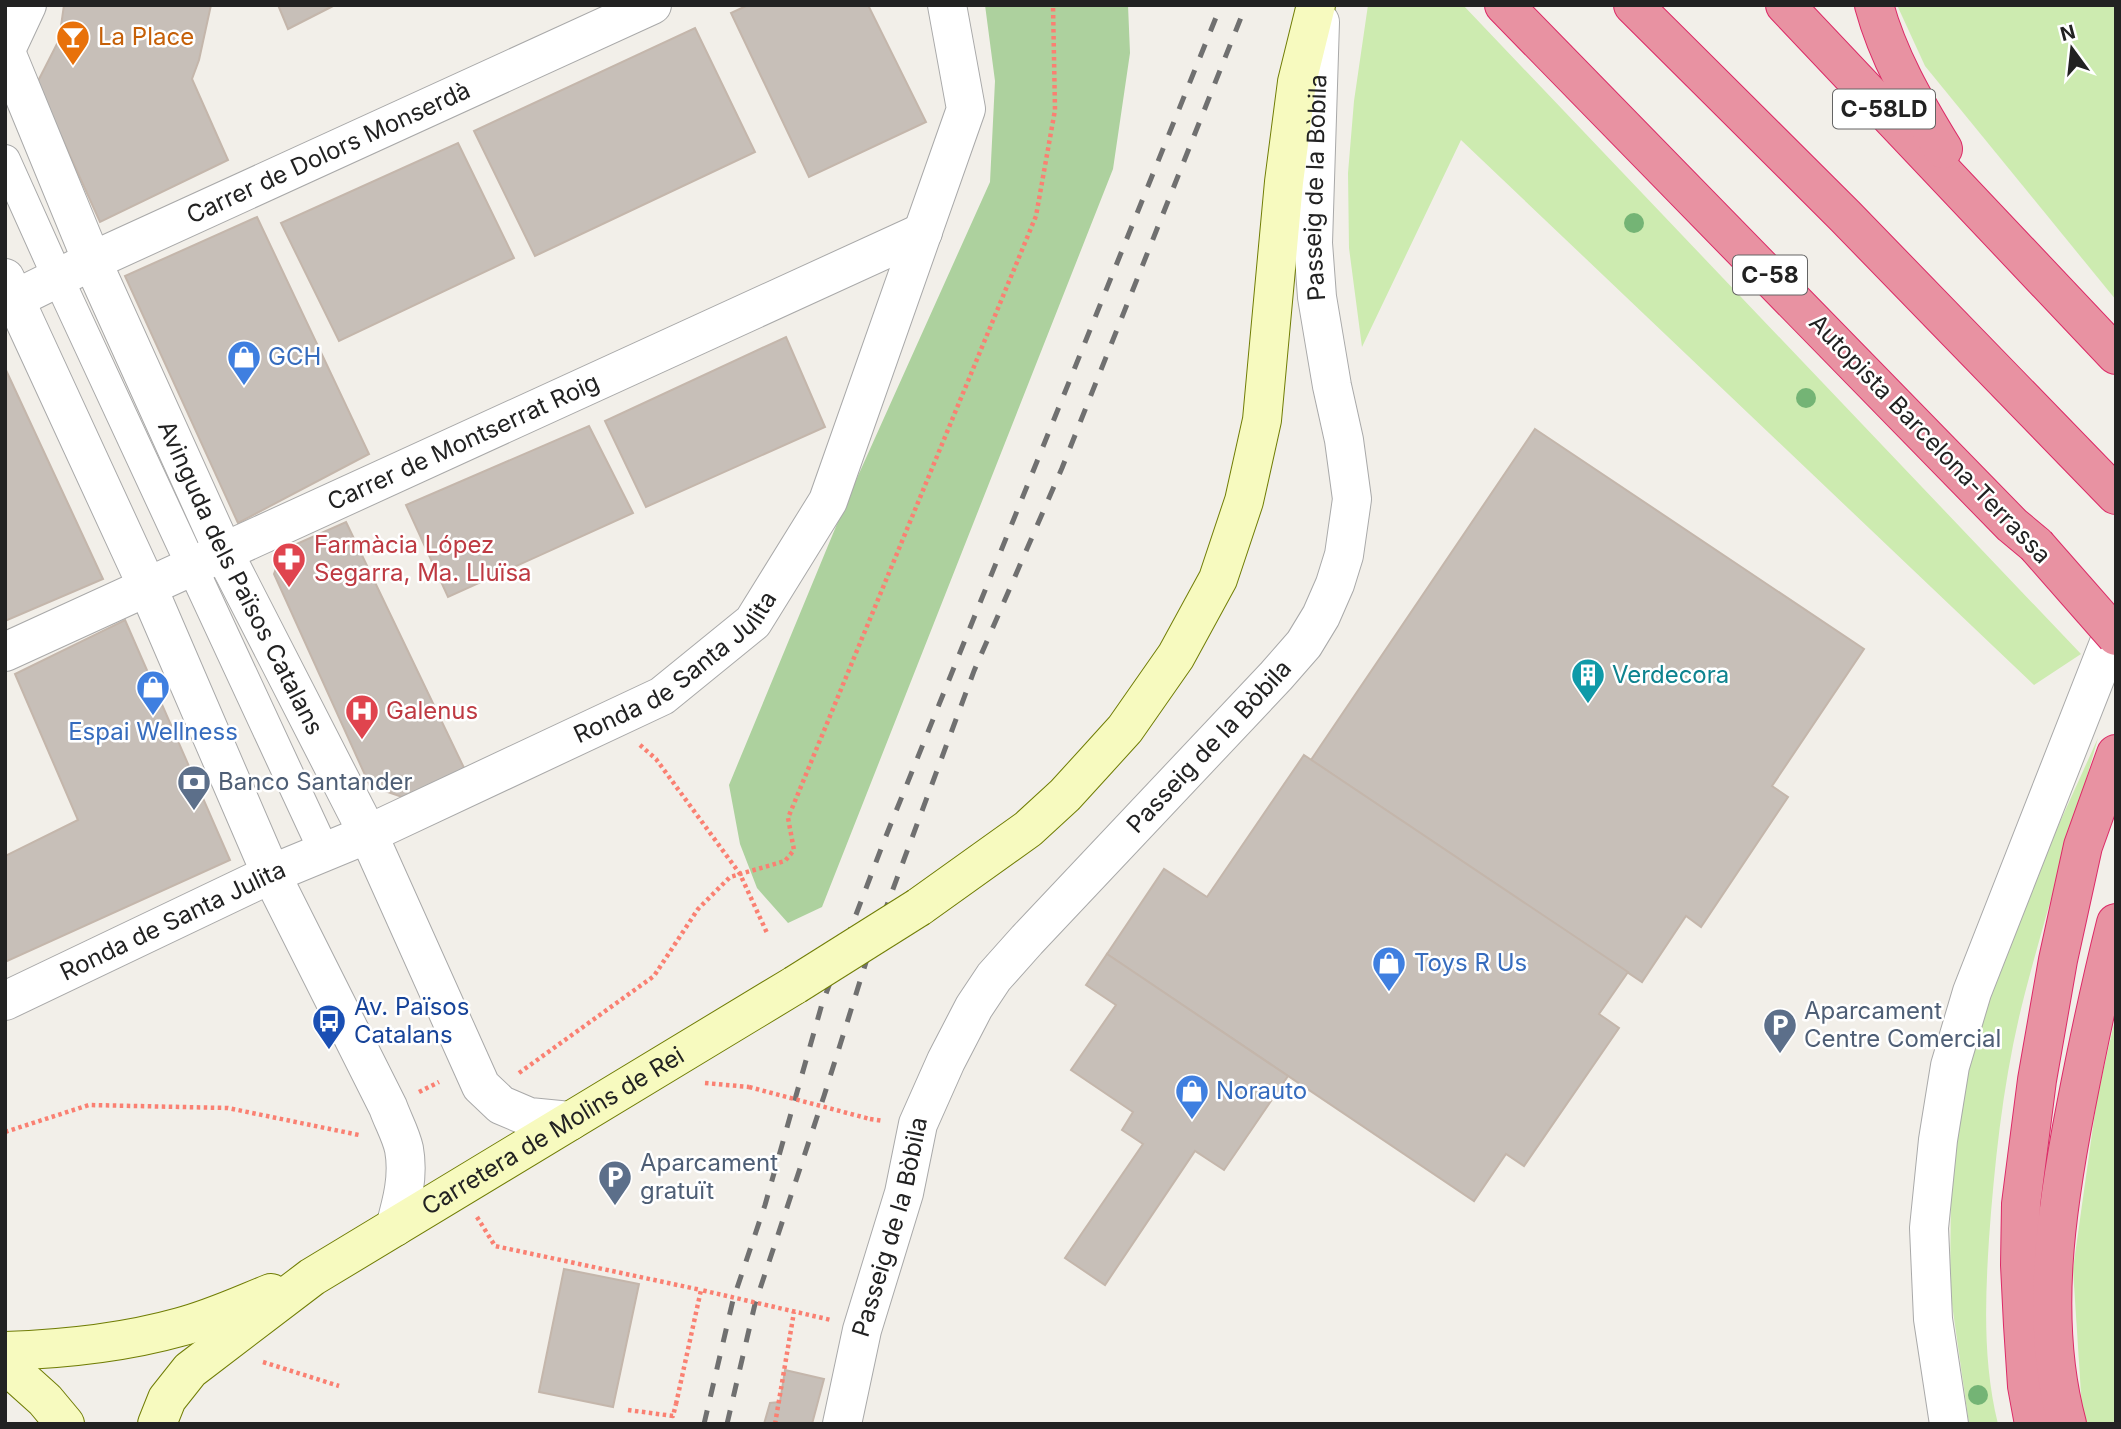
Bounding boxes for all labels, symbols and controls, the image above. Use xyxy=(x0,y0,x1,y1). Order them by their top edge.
north arrow xyxy=(2037,14,2107,84)
bar icon: La Place xyxy=(54,18,92,67)
text: N xyxy=(2058,20,2078,46)
place label: La Place xyxy=(98,22,194,51)
street label: Passeig de la Bòbila xyxy=(1298,74,1332,302)
street label: Carrer de Dolors Monserdà xyxy=(182,75,475,230)
road number: C-58LD xyxy=(1833,90,1935,128)
road number: C-58 xyxy=(1733,256,1807,294)
street label: Autopista Barcelona-Terrassa xyxy=(1804,308,2057,569)
shop icon: GCH xyxy=(225,338,263,387)
place label: GCH xyxy=(268,342,321,371)
street label: Carrer de Montserrat Roig xyxy=(323,367,603,517)
street label: Avinguda dels Països Catalans xyxy=(152,416,330,740)
place label: Farmàcia López Segarra, Ma. Lluïsa xyxy=(314,530,532,587)
pharmacy icon: Farmàcia López Segarra, Ma. Lluïsa xyxy=(270,540,308,589)
street label: Ronda de Santa Julita xyxy=(569,586,783,749)
street label: Passeig de la Bòbila xyxy=(1121,654,1297,839)
building icon: Verdecora xyxy=(1569,656,1607,705)
place label: Verdecora xyxy=(1612,660,1729,689)
shop icon: Espai Wellness xyxy=(134,668,172,717)
hospital icon: Galenus xyxy=(343,692,381,741)
place label: Galenus xyxy=(386,696,478,725)
place label: Espai Wellness xyxy=(68,717,238,746)
bank icon: Banco Santander xyxy=(175,763,213,812)
place label: Banco Santander xyxy=(218,767,413,796)
street label: Ronda de Santa Julita xyxy=(55,855,290,987)
shop icon: Toys R Us xyxy=(1370,944,1408,993)
place label: Toys R Us xyxy=(1414,948,1527,977)
place label: Av. Països Catalans xyxy=(354,992,469,1049)
place label: Aparcament Centre Comercial xyxy=(1804,996,2001,1053)
bus stop icon: Av. Països Catalans xyxy=(310,1002,348,1051)
parking icon: Aparcament Centre Comercial xyxy=(1761,1006,1799,1055)
street label: Carretera de Molins de Rei xyxy=(416,1041,689,1221)
shop icon: Norauto xyxy=(1173,1072,1211,1121)
place label: Norauto xyxy=(1216,1076,1307,1105)
street label: Passeig de la Bòbila xyxy=(846,1115,933,1340)
place label: Aparcament gratuït xyxy=(640,1148,778,1205)
parking icon: Aparcament gratuït xyxy=(596,1158,634,1207)

